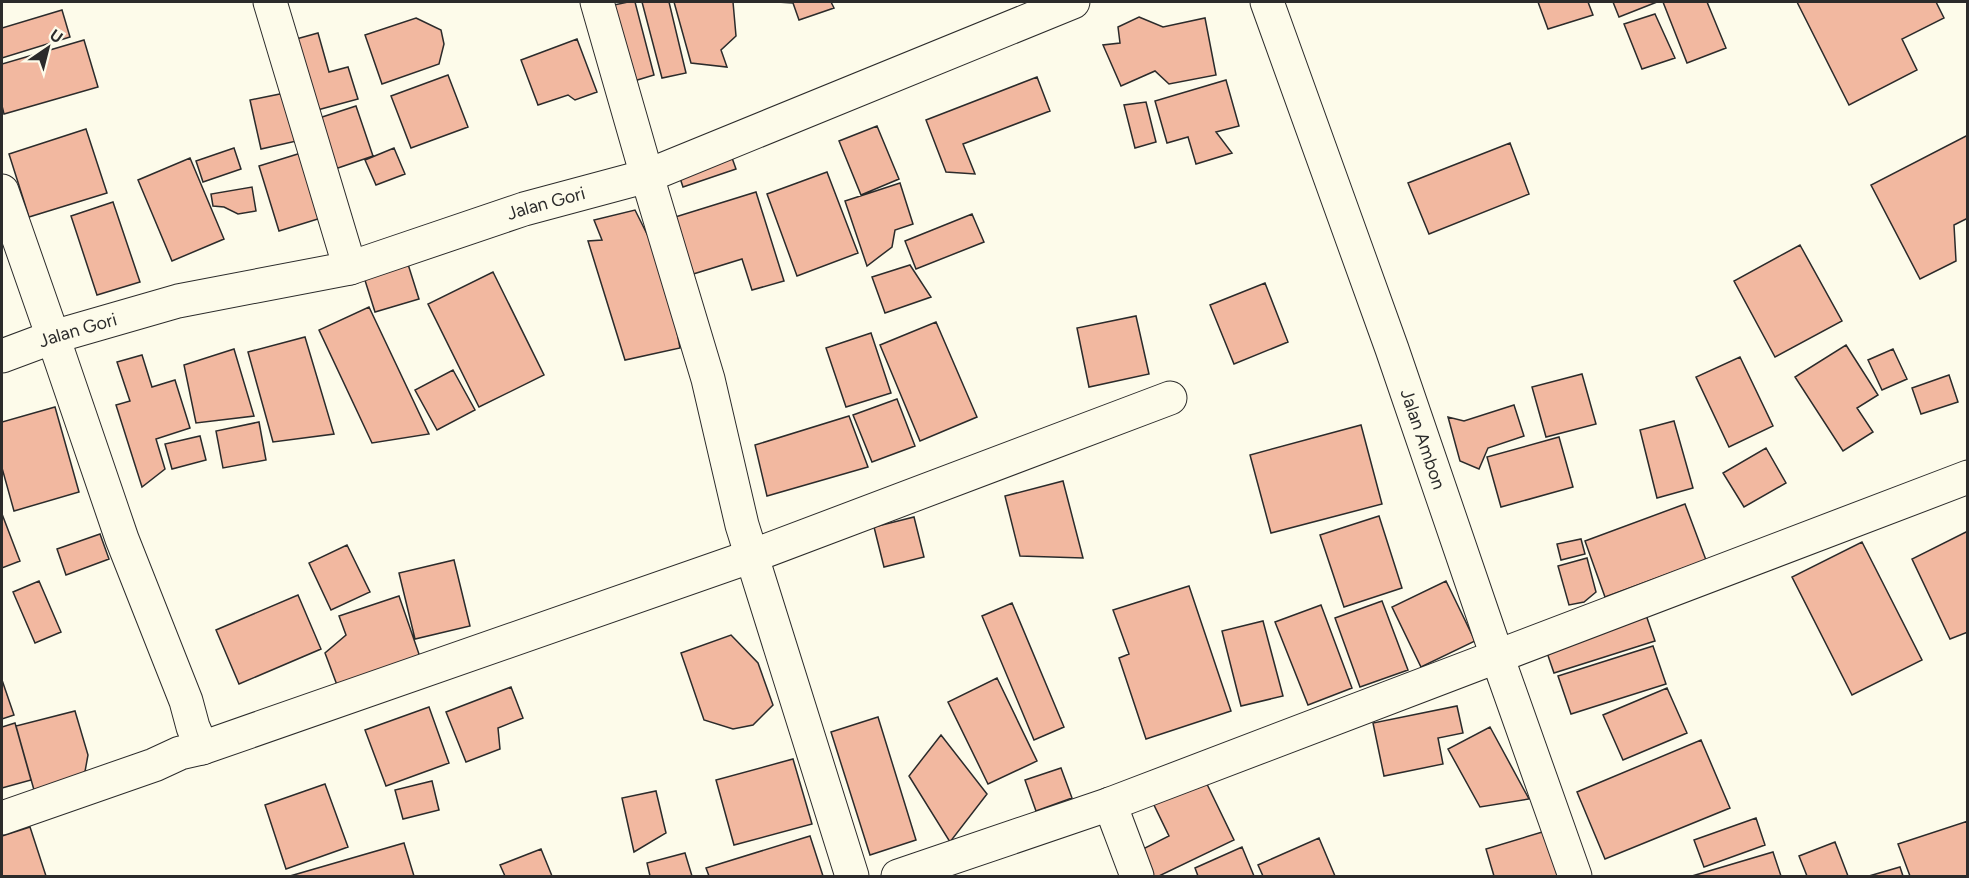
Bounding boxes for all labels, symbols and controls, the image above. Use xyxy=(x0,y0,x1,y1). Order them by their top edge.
north arrow xyxy=(18,18,78,78)
text: U xyxy=(46,25,66,47)
street label: Jalan Gori xyxy=(504,182,588,225)
street label: Jalan Gori xyxy=(35,308,119,352)
street label: Jalan Ambon xyxy=(1395,386,1450,492)

